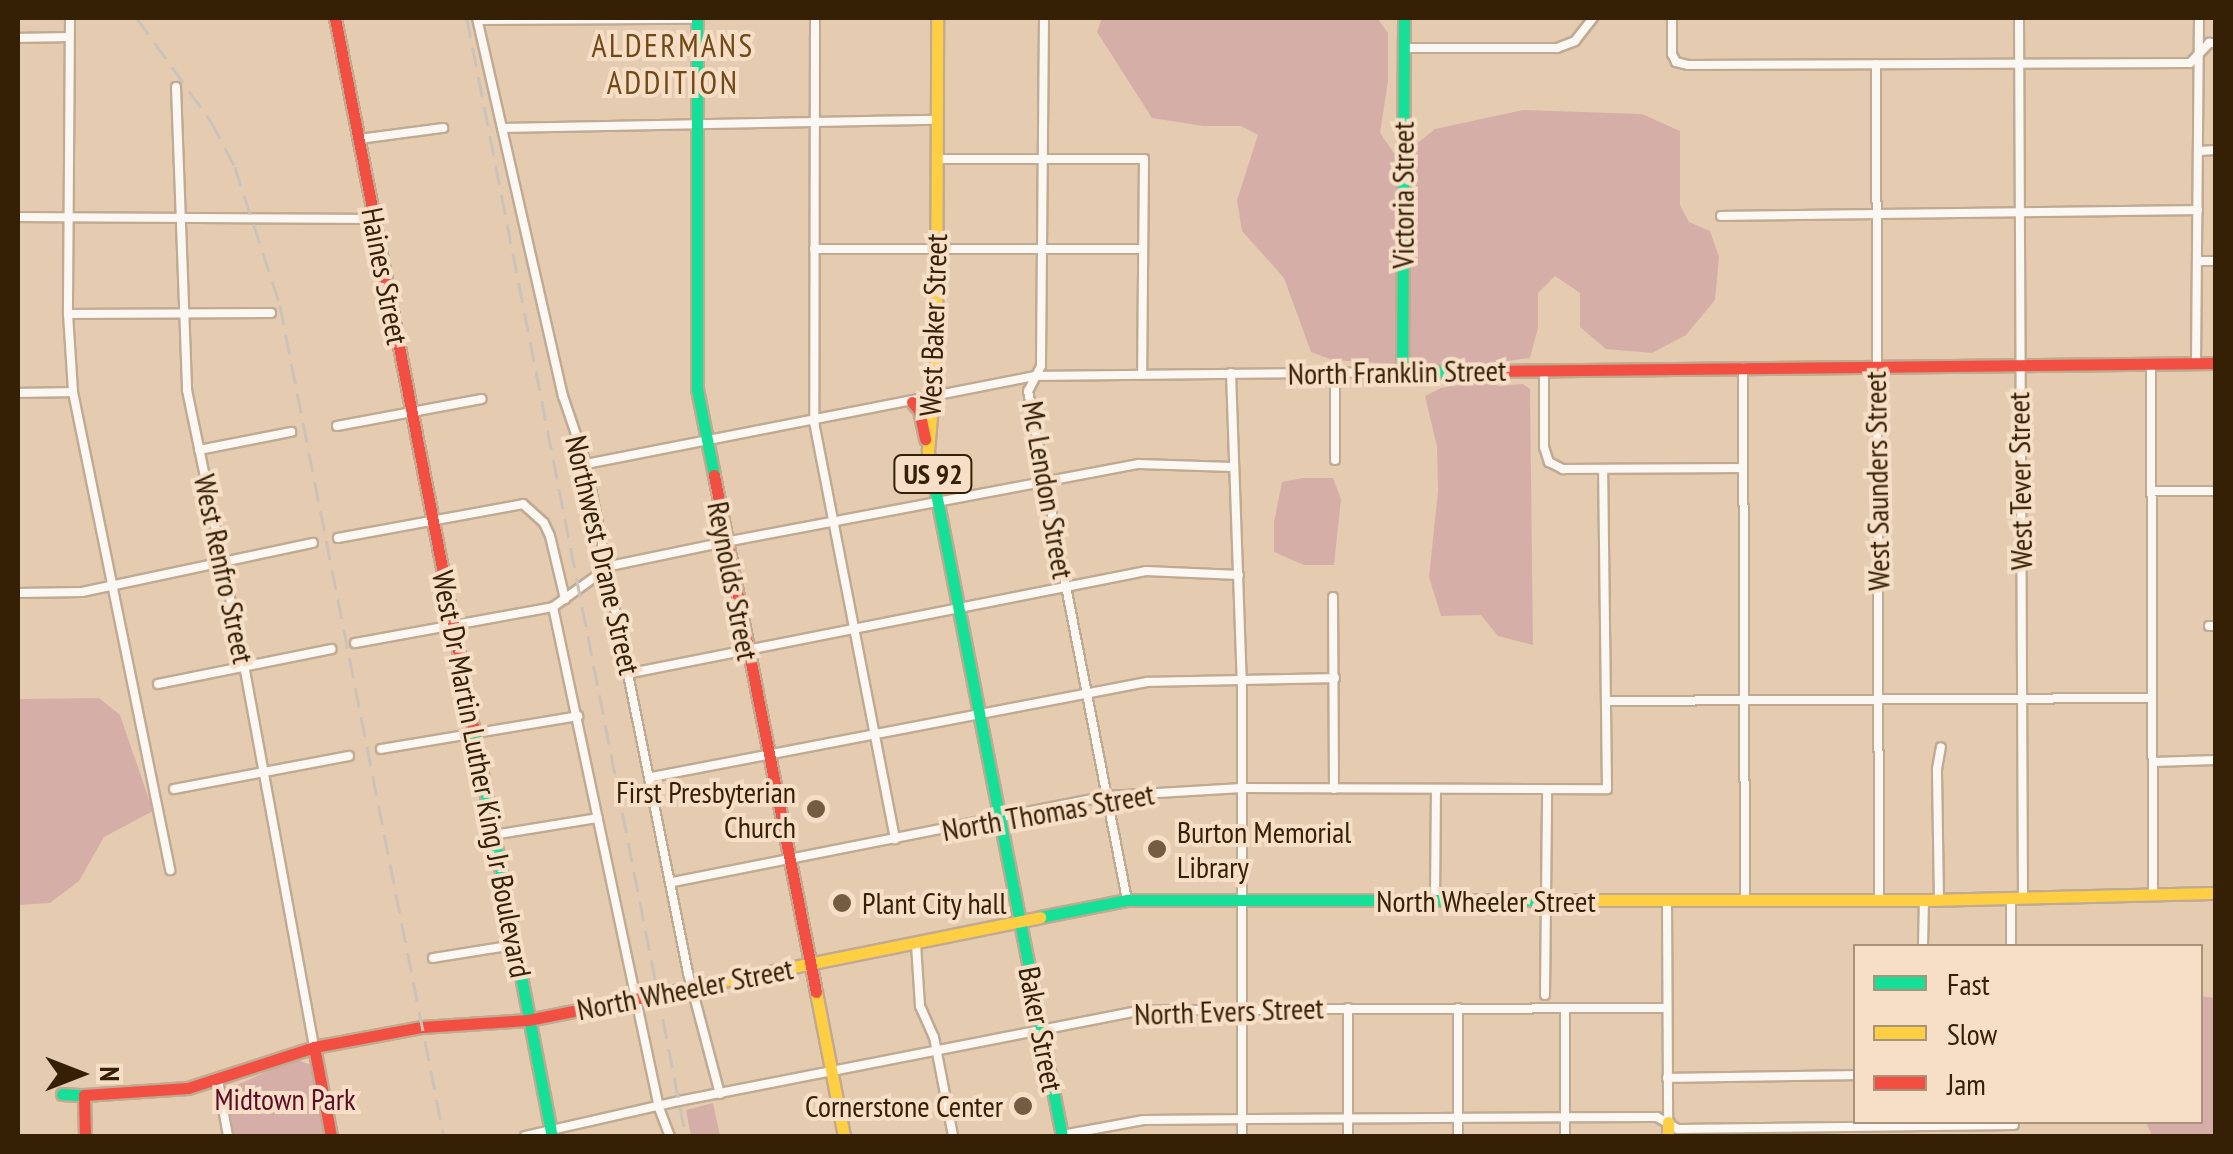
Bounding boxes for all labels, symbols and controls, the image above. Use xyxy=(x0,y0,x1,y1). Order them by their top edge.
district label: ALDERMANS ADDITION xyxy=(591,27,755,102)
street label: Victoria Street xyxy=(1385,121,1421,269)
street label: Haines Street xyxy=(354,204,416,348)
street label: West Baker Street xyxy=(912,233,954,417)
street label: North Franklin Street xyxy=(1288,352,1506,392)
street label: West Saunders Street xyxy=(1857,371,1897,591)
street label: West Tever Street xyxy=(2000,391,2040,571)
street label: Mc Lendon Street xyxy=(1015,398,1081,582)
street label: Northwest Drane Street xyxy=(558,432,648,678)
road number: US 92 xyxy=(893,451,973,497)
street label: West Renfro Street xyxy=(186,471,262,667)
street label: Reynolds Street xyxy=(700,498,766,664)
street label: West Dr Martin Luther King Jr Boulevard xyxy=(425,567,539,981)
place label: First Presbyterian Church xyxy=(616,774,796,844)
street label: North Thomas Street xyxy=(939,776,1157,848)
marker: First Presbyterian Church xyxy=(805,798,827,820)
place label: Burton Memorial Library xyxy=(1177,814,1351,884)
marker: Burton Memorial Library xyxy=(1146,838,1168,860)
street label: North Wheeler Street xyxy=(1376,883,1596,919)
place label: Plant City hall xyxy=(862,885,1007,921)
marker: Plant City hall xyxy=(831,892,853,914)
legend xyxy=(1853,944,2203,1124)
street label: North Wheeler Street xyxy=(574,950,796,1028)
street label: Baker Street xyxy=(1011,963,1071,1095)
text: Fast xyxy=(1947,964,1990,1003)
street label: North Evers Street xyxy=(1134,990,1324,1032)
text: Slow xyxy=(1947,1014,1997,1053)
north arrow xyxy=(30,1024,130,1124)
text: Jam xyxy=(1947,1064,1986,1103)
text: N xyxy=(92,1066,129,1082)
park label: Midtown Park xyxy=(214,1081,356,1117)
place label: Cornerstone Center xyxy=(805,1088,1003,1124)
marker: Cornerstone Center xyxy=(1012,1095,1034,1117)

